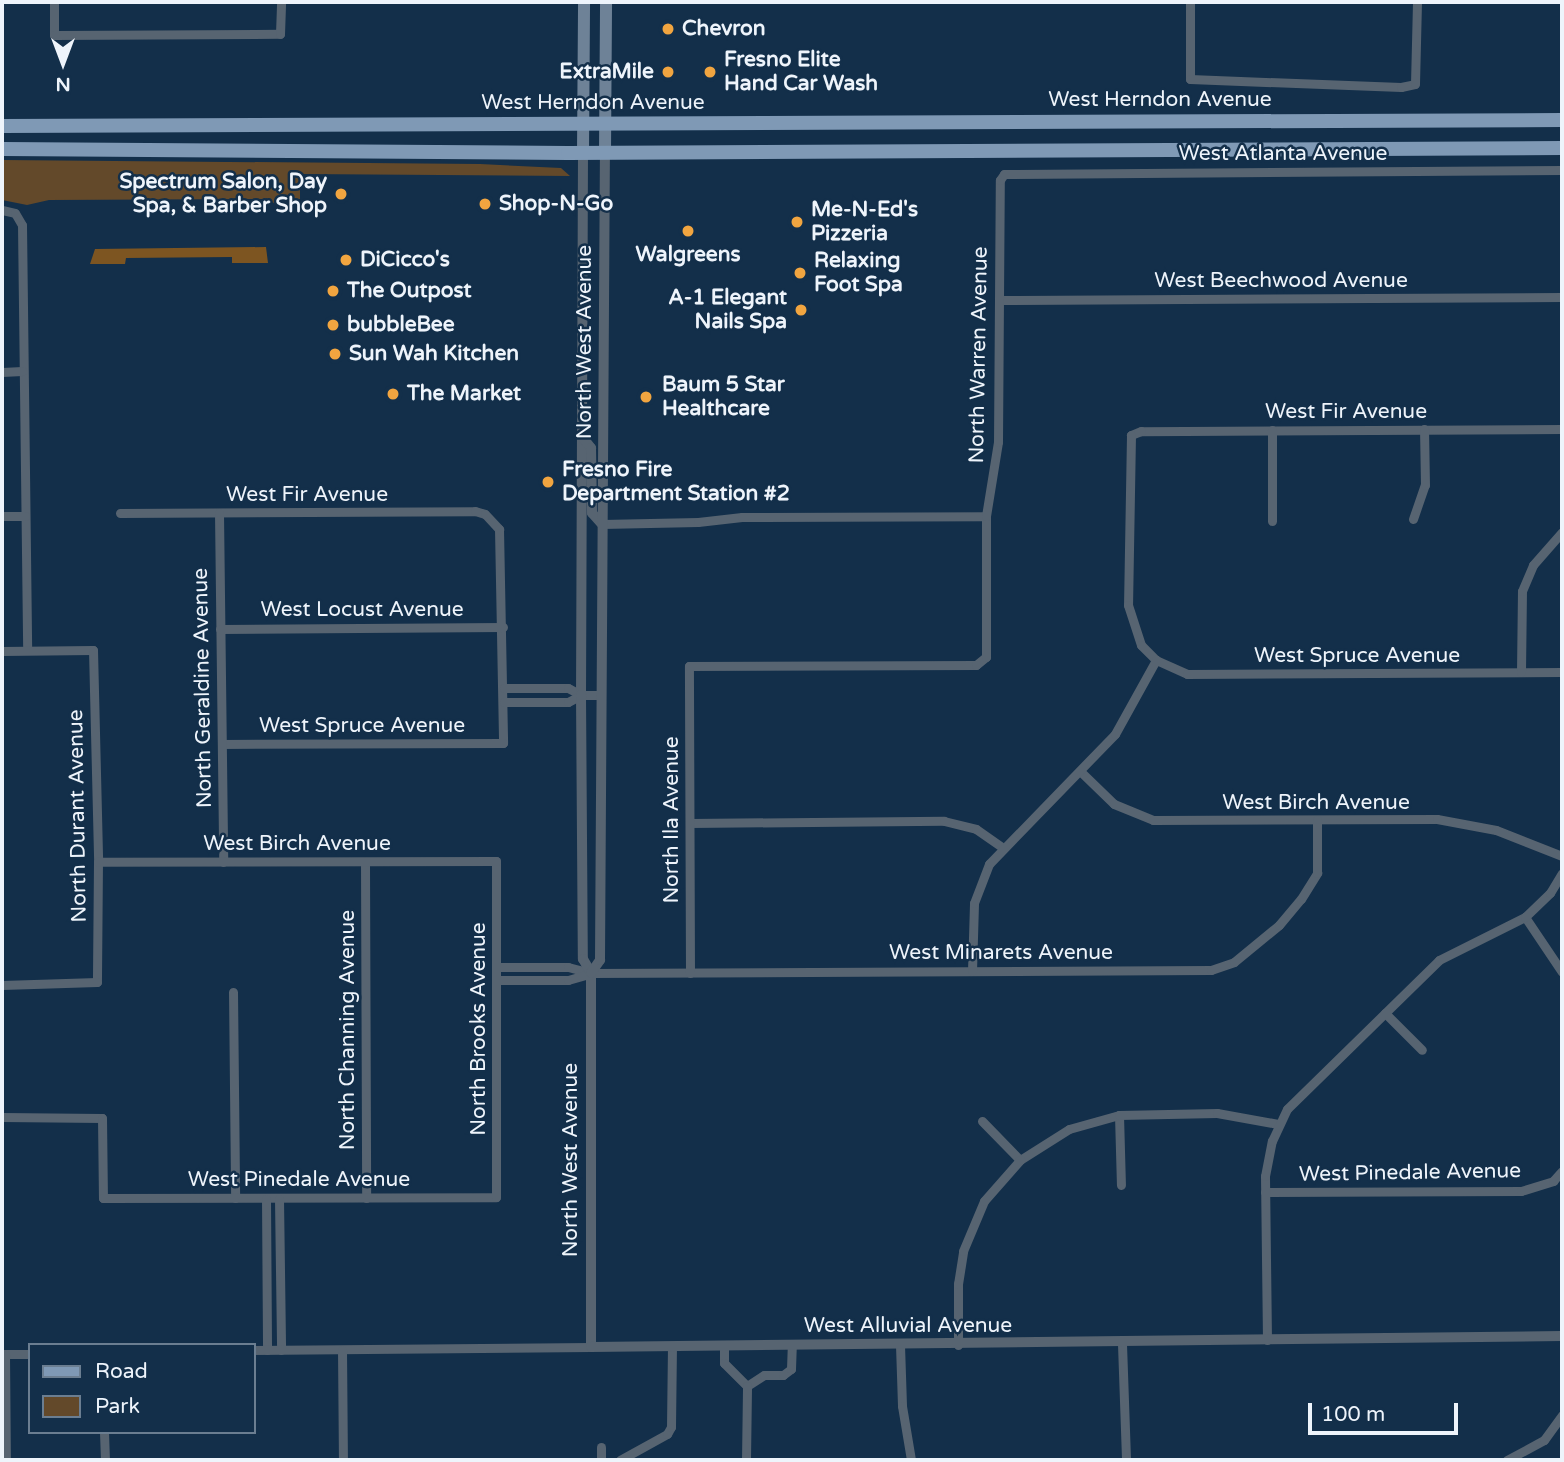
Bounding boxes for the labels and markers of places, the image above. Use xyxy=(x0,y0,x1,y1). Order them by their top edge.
place label: Chevron xyxy=(682,16,766,42)
marker: Chevron xyxy=(660,21,676,37)
place label: Fresno Elite Hand Car Wash xyxy=(724,47,878,97)
place label: ExtraMile xyxy=(559,59,654,85)
marker: ExtraMile xyxy=(660,64,676,80)
marker: Fresno Elite Hand Car Wash xyxy=(702,64,718,80)
place label: Spectrum Salon, Day Spa, & Barber Shop xyxy=(119,169,327,219)
marker: Spectrum Salon, Day Spa, & Barber Shop xyxy=(333,186,349,202)
place label: Shop-N-Go xyxy=(499,191,613,217)
marker: Shop-N-Go xyxy=(477,196,493,212)
place label: Me-N-Ed's Pizzeria xyxy=(811,197,918,247)
marker: Me-N-Ed's Pizzeria xyxy=(789,214,805,230)
marker: Walgreens xyxy=(680,223,696,239)
place label: Walgreens xyxy=(635,242,741,268)
place label: DiCicco's xyxy=(360,247,450,273)
place label: Relaxing Foot Spa xyxy=(814,248,903,298)
marker: DiCicco's xyxy=(338,252,354,268)
marker: Relaxing Foot Spa xyxy=(792,265,808,281)
place label: The Outpost xyxy=(347,278,472,304)
marker: The Outpost xyxy=(325,283,341,299)
place label: A-1 Elegant Nails Spa xyxy=(668,285,787,335)
marker: A-1 Elegant Nails Spa xyxy=(793,302,809,318)
place label: bubbleBee xyxy=(347,312,455,338)
marker: bubbleBee xyxy=(325,317,341,333)
place label: Sun Wah Kitchen xyxy=(349,341,519,367)
marker: Sun Wah Kitchen xyxy=(327,346,343,362)
place label: Baum 5 Star Healthcare xyxy=(662,372,785,422)
place label: The Market xyxy=(407,381,521,407)
marker: The Market xyxy=(385,386,401,402)
marker: Baum 5 Star Healthcare xyxy=(636,387,656,407)
place label: Fresno Fire Department Station #2 xyxy=(562,457,790,507)
marker: Fresno Fire Department Station #2 xyxy=(540,474,556,490)

